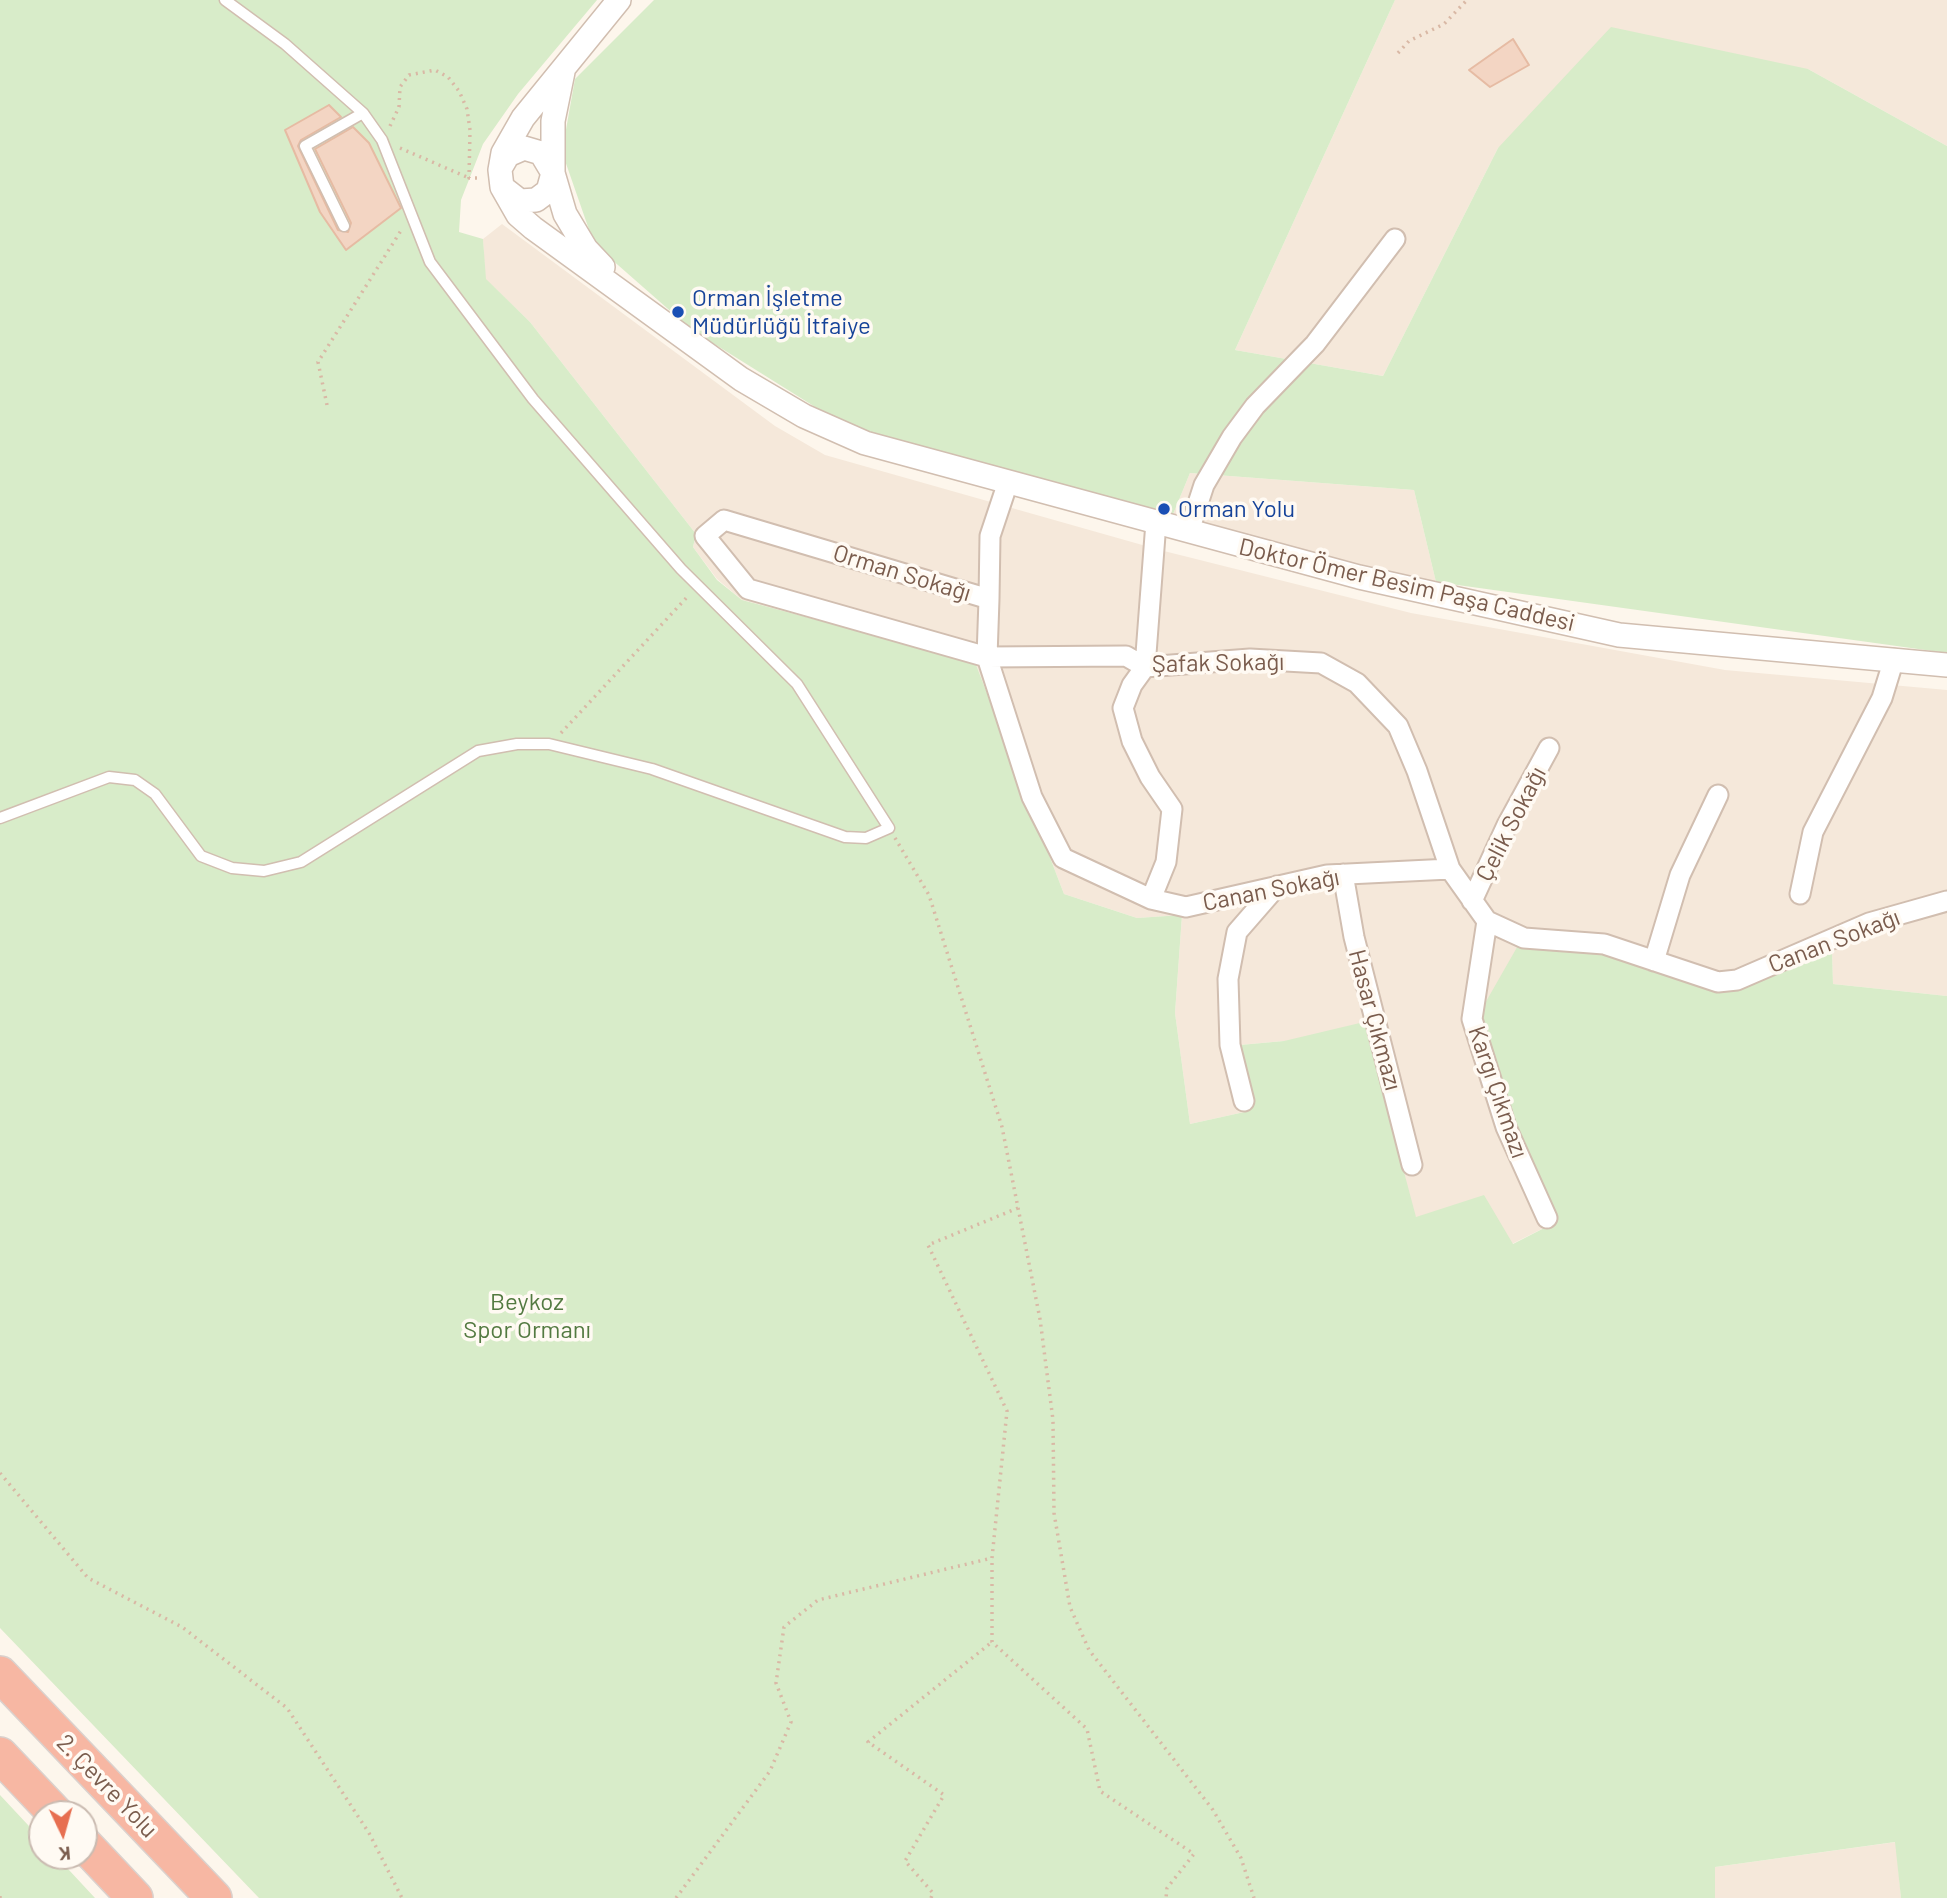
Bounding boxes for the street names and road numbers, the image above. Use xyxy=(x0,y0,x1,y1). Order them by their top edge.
street label: Doktor Ömer Besim Paşa Caddesi xyxy=(1236,532,1578,638)
street label: Orman Sokağı xyxy=(830,538,974,608)
street label: Şafak Sokağı xyxy=(1152,647,1284,679)
street label: Çelik Sokağı xyxy=(1470,762,1552,886)
street label: Canan Sokağı xyxy=(1200,863,1342,917)
street label: Canan Sokağı xyxy=(1764,903,1904,979)
street label: Hasar Çıkmazı xyxy=(1342,946,1408,1094)
street label: Kargı Çıkmazı xyxy=(1462,1022,1534,1162)
street label: 2. Çevre Yolu xyxy=(51,1728,163,1844)

